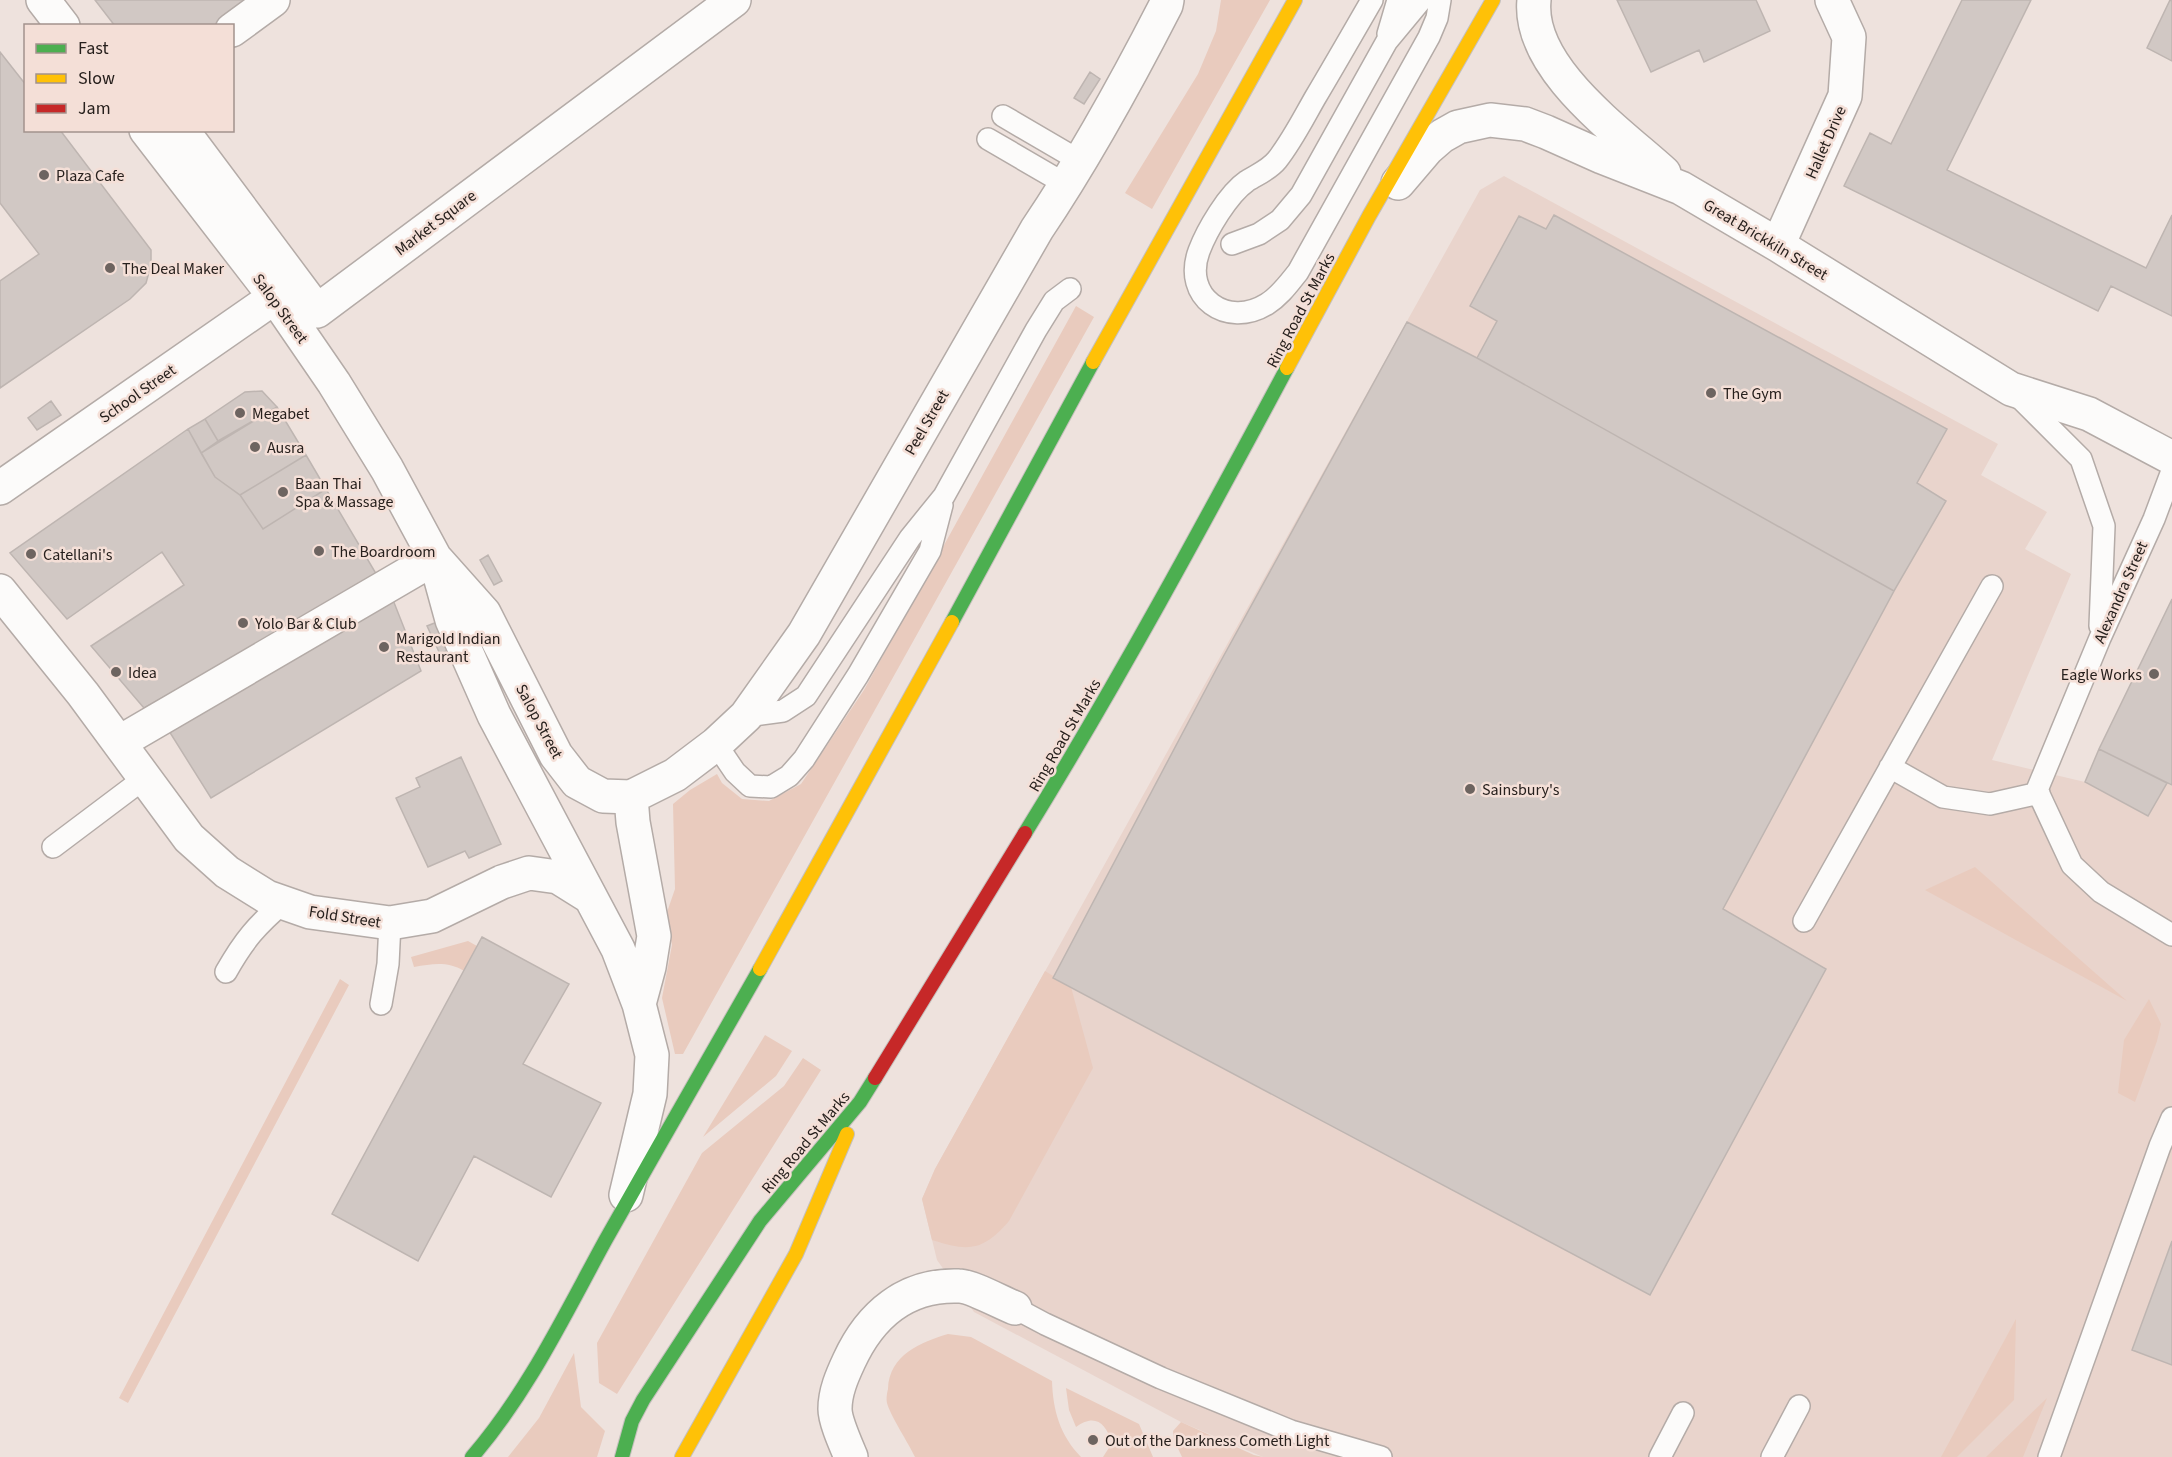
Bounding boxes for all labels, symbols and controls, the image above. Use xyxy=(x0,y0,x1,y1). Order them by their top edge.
legend xyxy=(24,24,234,132)
text: Fast xyxy=(78,36,109,61)
text: Slow xyxy=(78,66,115,91)
text: Jam xyxy=(78,96,111,121)
street label: Hallet Drive xyxy=(1800,102,1852,182)
place label: Plaza Cafe xyxy=(56,165,125,187)
marker: Plaza Cafe xyxy=(37,168,51,182)
street label: Market Square xyxy=(390,185,481,261)
street label: Great Brickkiln Street xyxy=(1699,194,1832,286)
street label: Ring Road St Marks xyxy=(1261,249,1341,372)
place label: The Deal Maker xyxy=(122,258,225,280)
marker: The Deal Maker xyxy=(103,261,117,275)
street label: Salop Street xyxy=(247,269,313,349)
street label: School Street xyxy=(95,359,181,428)
place label: The Gym xyxy=(1723,383,1782,405)
street label: Peel Street xyxy=(899,385,955,459)
marker: The Gym xyxy=(1704,386,1718,400)
place label: Megabet xyxy=(252,403,310,425)
marker: Megabet xyxy=(233,406,247,420)
place label: Ausra xyxy=(267,437,304,459)
marker: Ausra xyxy=(248,440,262,454)
place label: Baan Thai Spa & Massage xyxy=(295,473,393,513)
marker: Baan Thai Spa & Massage xyxy=(276,485,290,499)
street label: Alexandra Street xyxy=(2089,537,2154,647)
place label: The Boardroom xyxy=(331,541,436,563)
place label: Catellani's xyxy=(43,544,113,566)
marker: The Boardroom xyxy=(312,544,326,558)
marker: Catellani's xyxy=(24,547,38,561)
place label: Yolo Bar & Club xyxy=(254,613,357,635)
marker: Yolo Bar & Club xyxy=(236,616,250,630)
place label: Marigold Indian Restaurant xyxy=(396,628,500,668)
marker: Marigold Indian Restaurant xyxy=(377,640,391,654)
place label: Idea xyxy=(128,662,157,684)
place label: Eagle Works xyxy=(2061,664,2142,686)
marker: Idea xyxy=(109,665,123,679)
marker: Eagle Works xyxy=(2147,667,2161,681)
street label: Ring Road St Marks xyxy=(1024,675,1106,796)
street label: Salop Street xyxy=(510,680,568,763)
place label: Sainsbury's xyxy=(1482,779,1560,801)
marker: Sainsbury's xyxy=(1463,782,1477,796)
street label: Fold Street xyxy=(307,900,383,934)
street label: Ring Road St Marks xyxy=(756,1087,855,1198)
place label: Out of the Darkness Cometh Light xyxy=(1105,1430,1330,1452)
marker: Out of the Darkness Cometh Light xyxy=(1086,1433,1100,1447)

